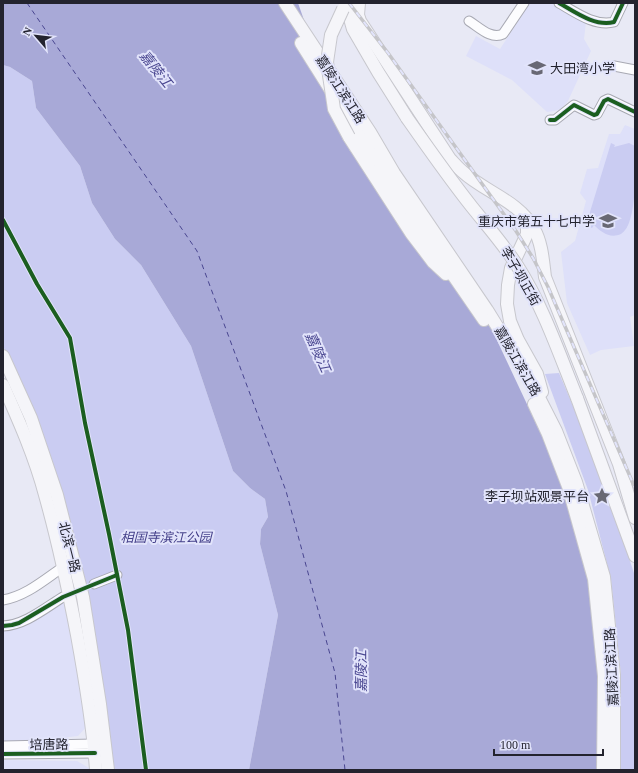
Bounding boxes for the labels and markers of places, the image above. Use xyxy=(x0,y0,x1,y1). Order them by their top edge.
school or university icon: 大田湾小学 xyxy=(527,58,547,78)
place label: 大田湾小学 xyxy=(550,61,615,76)
school or university icon: 重庆市第五十七中学 xyxy=(598,211,618,231)
place label: 重庆市第五十七中学 xyxy=(478,214,595,229)
place icon: 李子坝站观景平台 xyxy=(592,486,612,506)
place label: 李子坝站观景平台 xyxy=(485,489,589,504)

